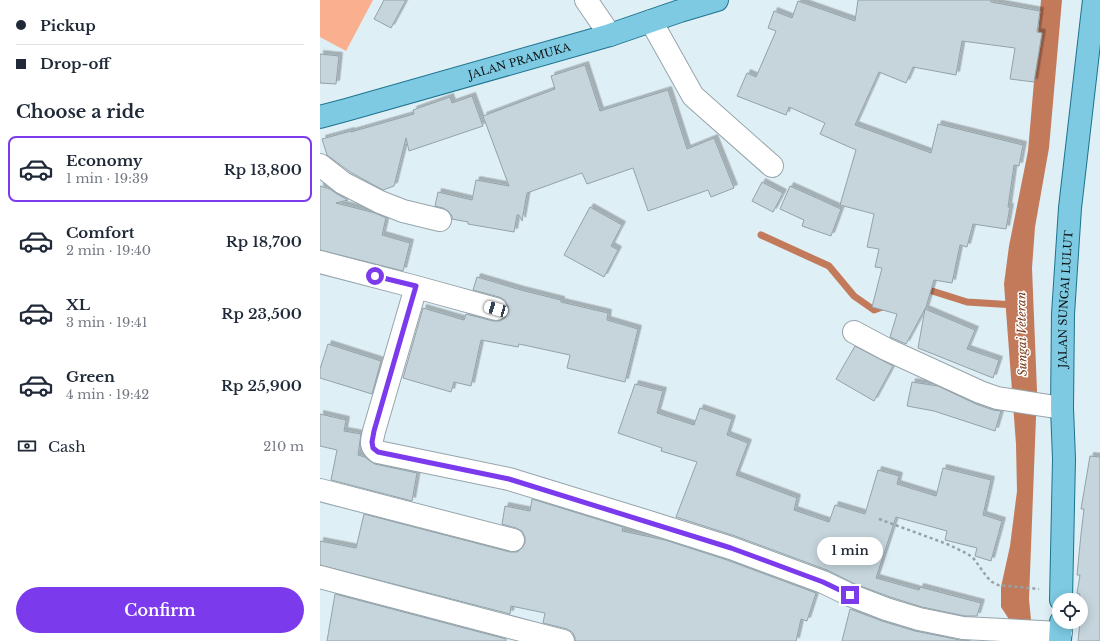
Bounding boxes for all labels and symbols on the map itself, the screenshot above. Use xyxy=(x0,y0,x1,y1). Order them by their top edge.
street label: JALAN PRAMUKA xyxy=(465,39,572,83)
street label: JALAN SUNGAI LULUT xyxy=(1055,230,1076,370)
route start xyxy=(366,267,384,285)
water label: Sungai Veteran xyxy=(1013,291,1030,376)
car xyxy=(483,300,509,318)
callout: 1 min xyxy=(817,537,883,565)
route end xyxy=(841,586,859,604)

